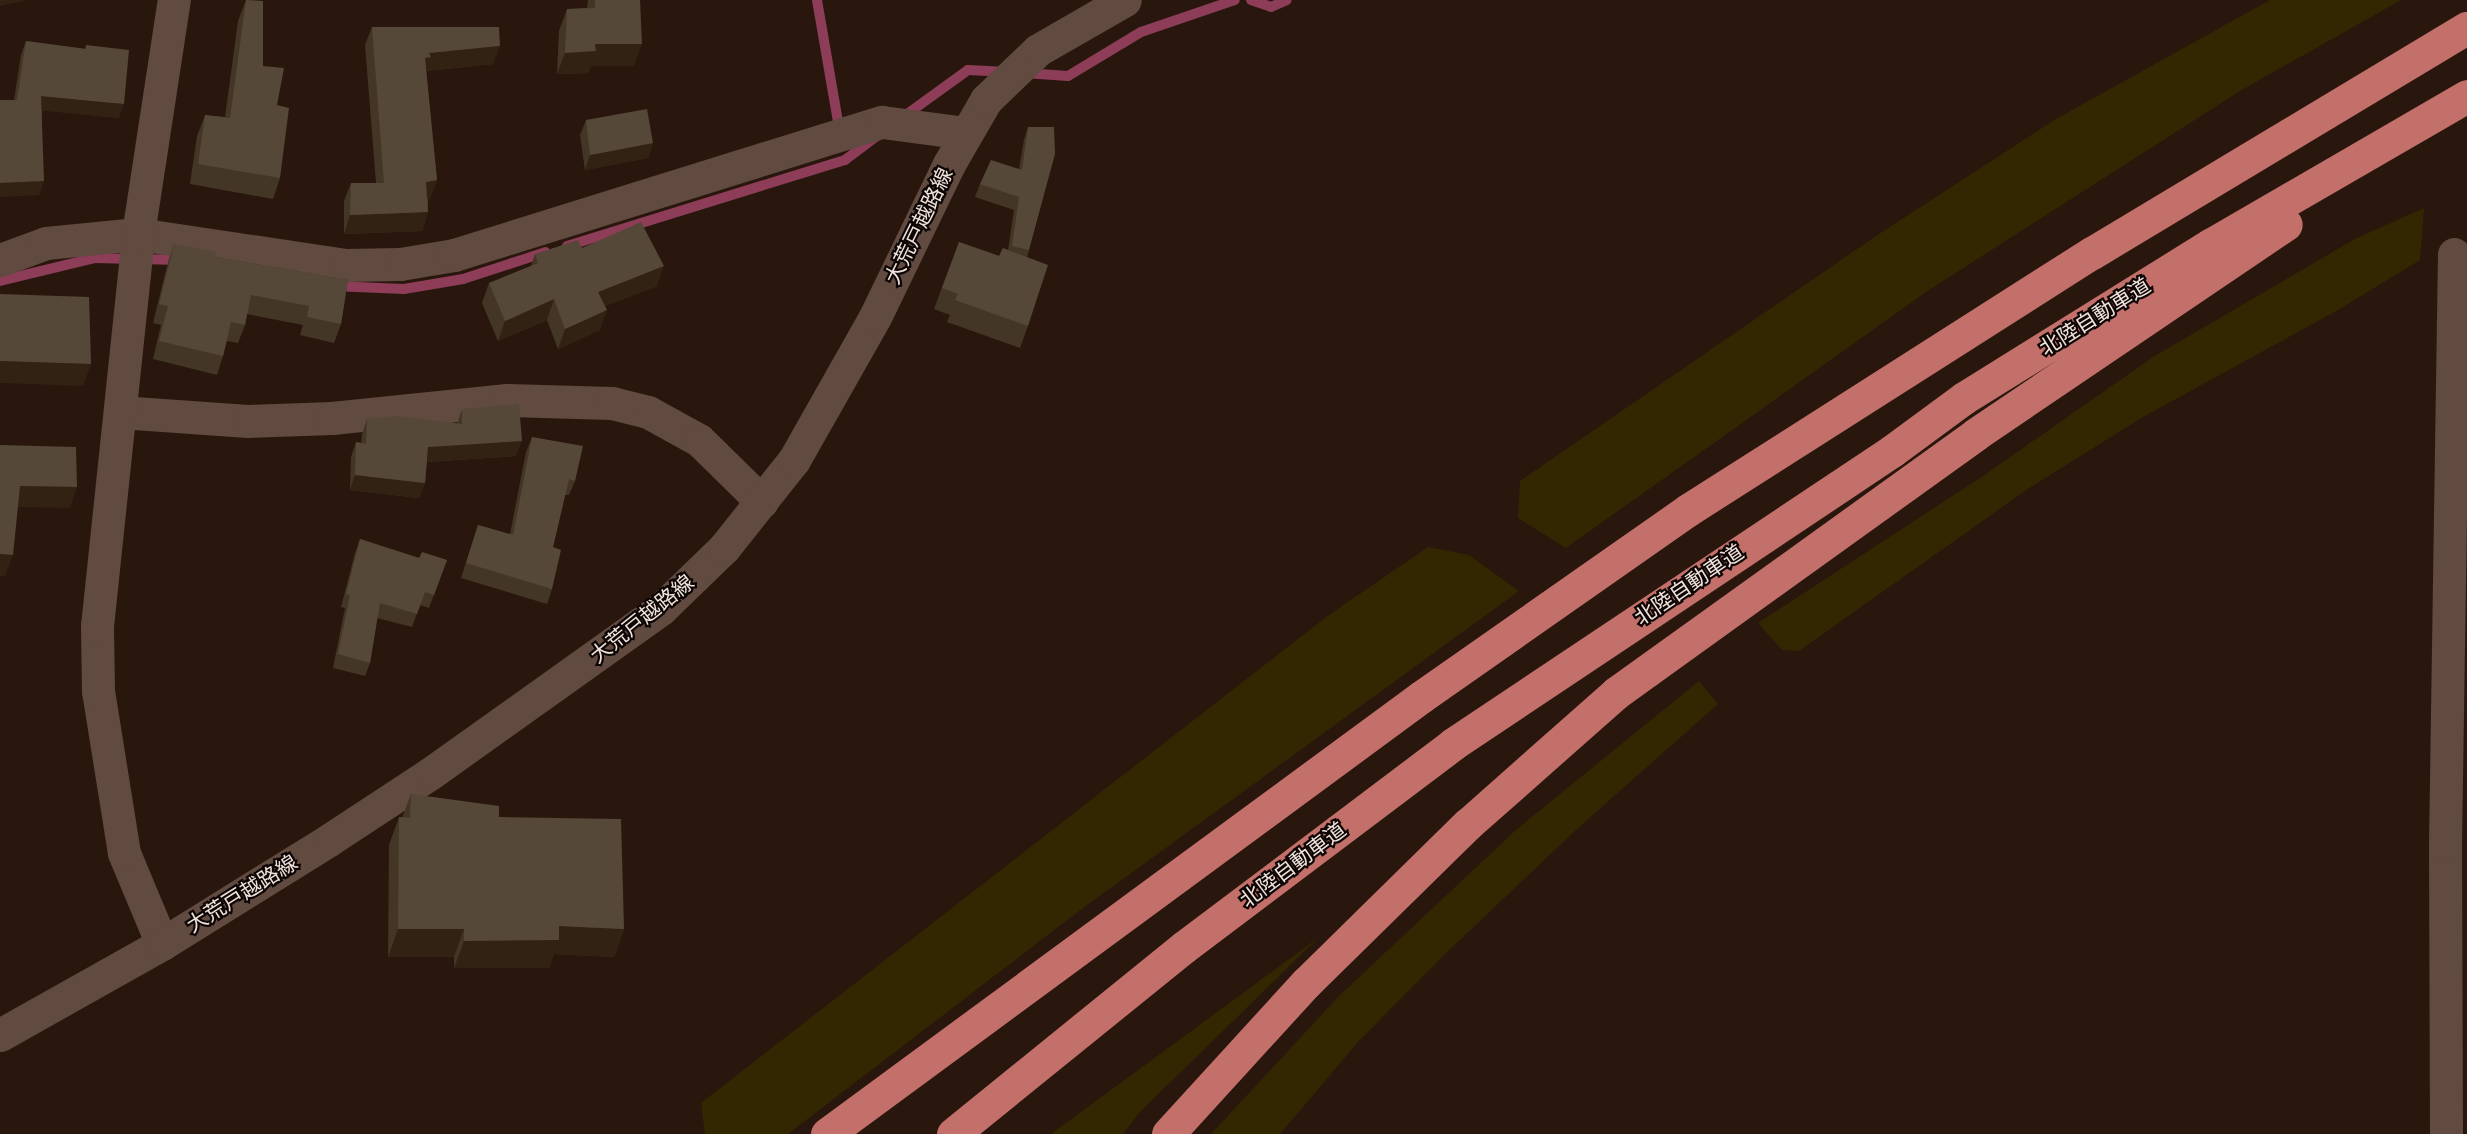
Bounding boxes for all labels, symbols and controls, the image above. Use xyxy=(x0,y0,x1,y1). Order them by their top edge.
street label: 大荒戸越路線 xyxy=(880,164,958,288)
street label: 北陸自動車道 xyxy=(2035,273,2155,361)
street label: 北陸自動車道 xyxy=(1630,539,1748,631)
street label: 大荒戸越路線 xyxy=(585,570,699,668)
street label: 北陸自動車道 xyxy=(1235,817,1351,913)
street label: 大荒戸越路線 xyxy=(182,850,302,938)

